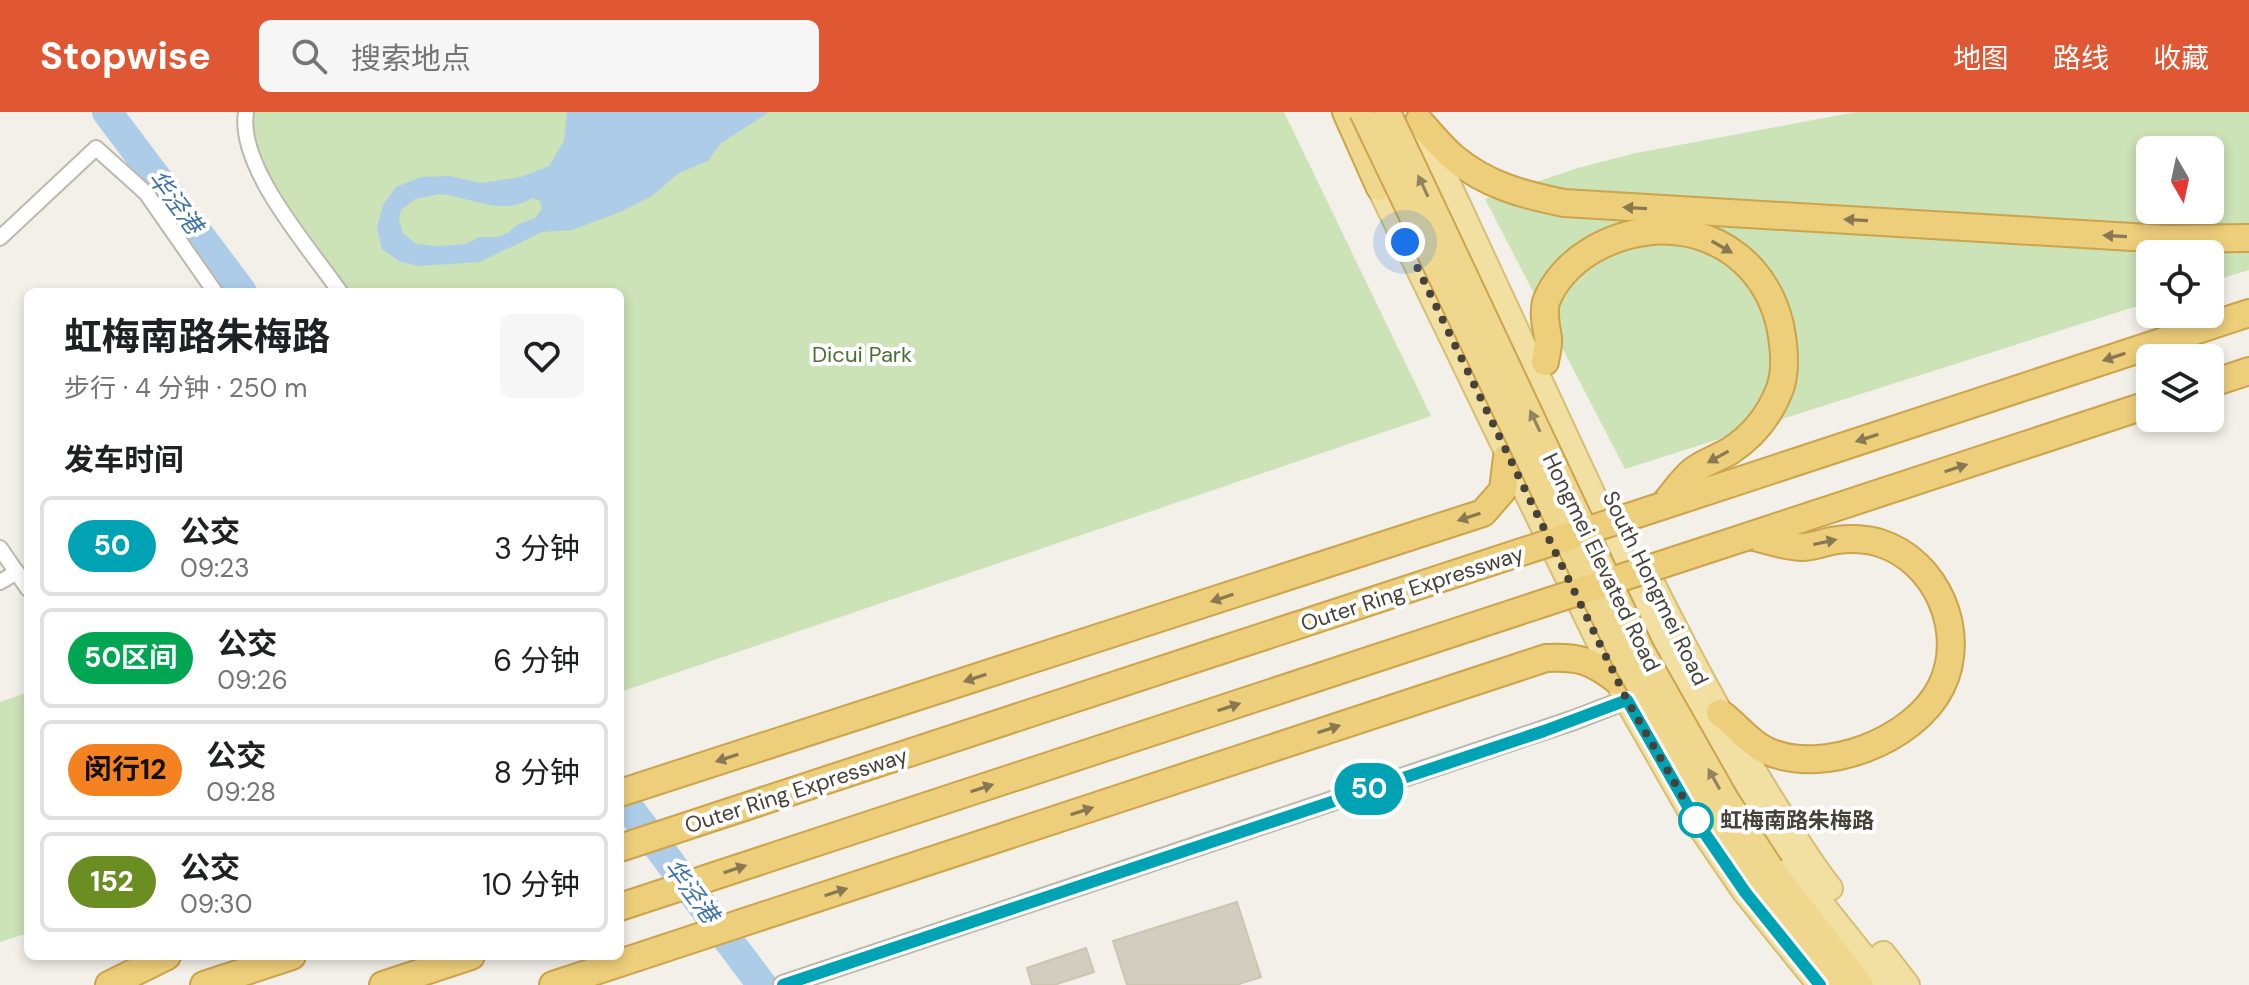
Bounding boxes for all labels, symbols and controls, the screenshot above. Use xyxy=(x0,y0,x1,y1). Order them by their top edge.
search box xyxy=(259,20,819,92)
text: Stopwise xyxy=(40,31,211,81)
icon: search xyxy=(287,34,331,78)
text: 搜索地点 xyxy=(351,39,471,78)
text: 地图 xyxy=(1953,40,2009,77)
text: 路线 xyxy=(2053,40,2109,77)
text: 收藏 xyxy=(2153,40,2209,77)
north arrow xyxy=(2136,136,2224,224)
map controls xyxy=(2136,136,2224,432)
water label: 华泾港 xyxy=(141,164,211,242)
one-way arrow xyxy=(1416,175,1430,198)
one-way arrow xyxy=(1622,201,1647,214)
one-way arrow xyxy=(1843,214,1868,227)
your location xyxy=(1385,222,1425,262)
one-way arrow xyxy=(2102,229,2127,242)
one-way arrow xyxy=(1711,240,1733,254)
button: locate xyxy=(2136,240,2224,328)
text: 虹梅南路朱梅路 xyxy=(64,312,330,362)
button: heart xyxy=(500,314,584,398)
park label: Dicui Park xyxy=(812,340,912,369)
button: layers xyxy=(2136,344,2224,432)
one-way arrow xyxy=(2102,352,2126,364)
text: 步行 · 4 分钟 · 250 m xyxy=(64,371,307,405)
one-way arrow xyxy=(1528,410,1542,433)
one-way arrow xyxy=(1855,433,1879,445)
text: 发车时间 xyxy=(64,440,184,479)
street label: Hongmei Elevated Road xyxy=(1536,448,1667,676)
one-way arrow xyxy=(1707,450,1730,464)
one-way arrow xyxy=(1944,461,1968,473)
street label: South Hongmei Road xyxy=(1596,486,1715,690)
text: 公交 xyxy=(180,512,240,551)
one-way arrow xyxy=(1457,512,1481,524)
text: 50 xyxy=(93,527,131,564)
text: 3 分钟 xyxy=(494,529,580,568)
one-way arrow xyxy=(1813,535,1838,548)
street label: Outer Ring Expressway xyxy=(1297,539,1527,638)
text: 09:23 xyxy=(180,551,250,585)
one-way arrow xyxy=(1210,592,1234,604)
text: 公交 xyxy=(217,624,277,663)
text: 50区间 xyxy=(84,639,177,676)
text: 6 分钟 xyxy=(493,641,580,680)
text: 09:26 xyxy=(217,663,288,697)
one-way arrow xyxy=(962,672,986,685)
one-way arrow xyxy=(1217,700,1241,713)
one-way arrow xyxy=(1318,723,1342,735)
text: 公交 xyxy=(206,736,266,775)
street label: Outer Ring Expressway xyxy=(681,741,911,840)
text: 闵行12 xyxy=(84,751,166,788)
one-way arrow xyxy=(715,752,739,765)
text: 8 分钟 xyxy=(494,753,580,792)
line badge: 50 xyxy=(1333,763,1405,815)
one-way arrow xyxy=(1707,767,1721,790)
text: 50 xyxy=(1350,770,1388,807)
text: 09:28 xyxy=(206,775,276,809)
one-way arrow xyxy=(970,782,994,794)
marker: 虹梅南路朱梅路 xyxy=(1679,803,1713,837)
one-way arrow xyxy=(1071,804,1095,816)
place label: 虹梅南路朱梅路 xyxy=(1720,806,1874,835)
text: 公交 xyxy=(180,848,240,887)
water label: 华泾港 xyxy=(657,853,727,931)
text: 152 xyxy=(90,863,134,900)
one-way arrow xyxy=(723,863,747,875)
text: 10 分钟 xyxy=(482,865,580,904)
one-way arrow xyxy=(824,885,848,897)
text: 09:30 xyxy=(180,887,253,921)

